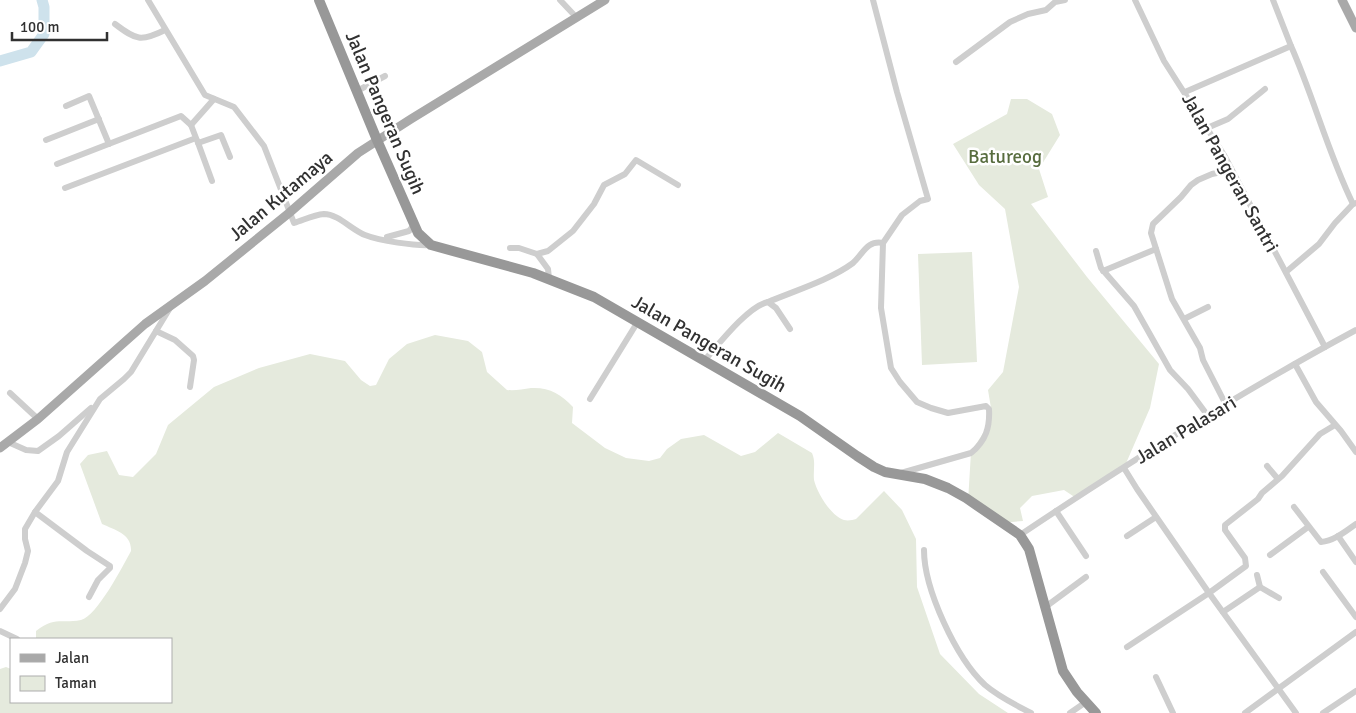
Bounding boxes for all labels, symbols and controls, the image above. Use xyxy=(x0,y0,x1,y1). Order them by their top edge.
scale bar xyxy=(12,10,108,42)
text: 100 m xyxy=(20,18,60,36)
street label: Jalan Pangeran Sugih xyxy=(340,28,430,198)
street label: Jalan Pangeran Santri xyxy=(1176,89,1284,257)
park label: Batureog xyxy=(968,145,1042,169)
street label: Jalan Kutamaya xyxy=(224,146,338,246)
street label: Jalan Pangeran Sugih xyxy=(627,290,791,398)
street label: Jalan Palasari xyxy=(1131,391,1241,469)
legend xyxy=(10,638,172,703)
text: Jalan xyxy=(55,649,89,667)
text: Taman xyxy=(55,674,97,692)

